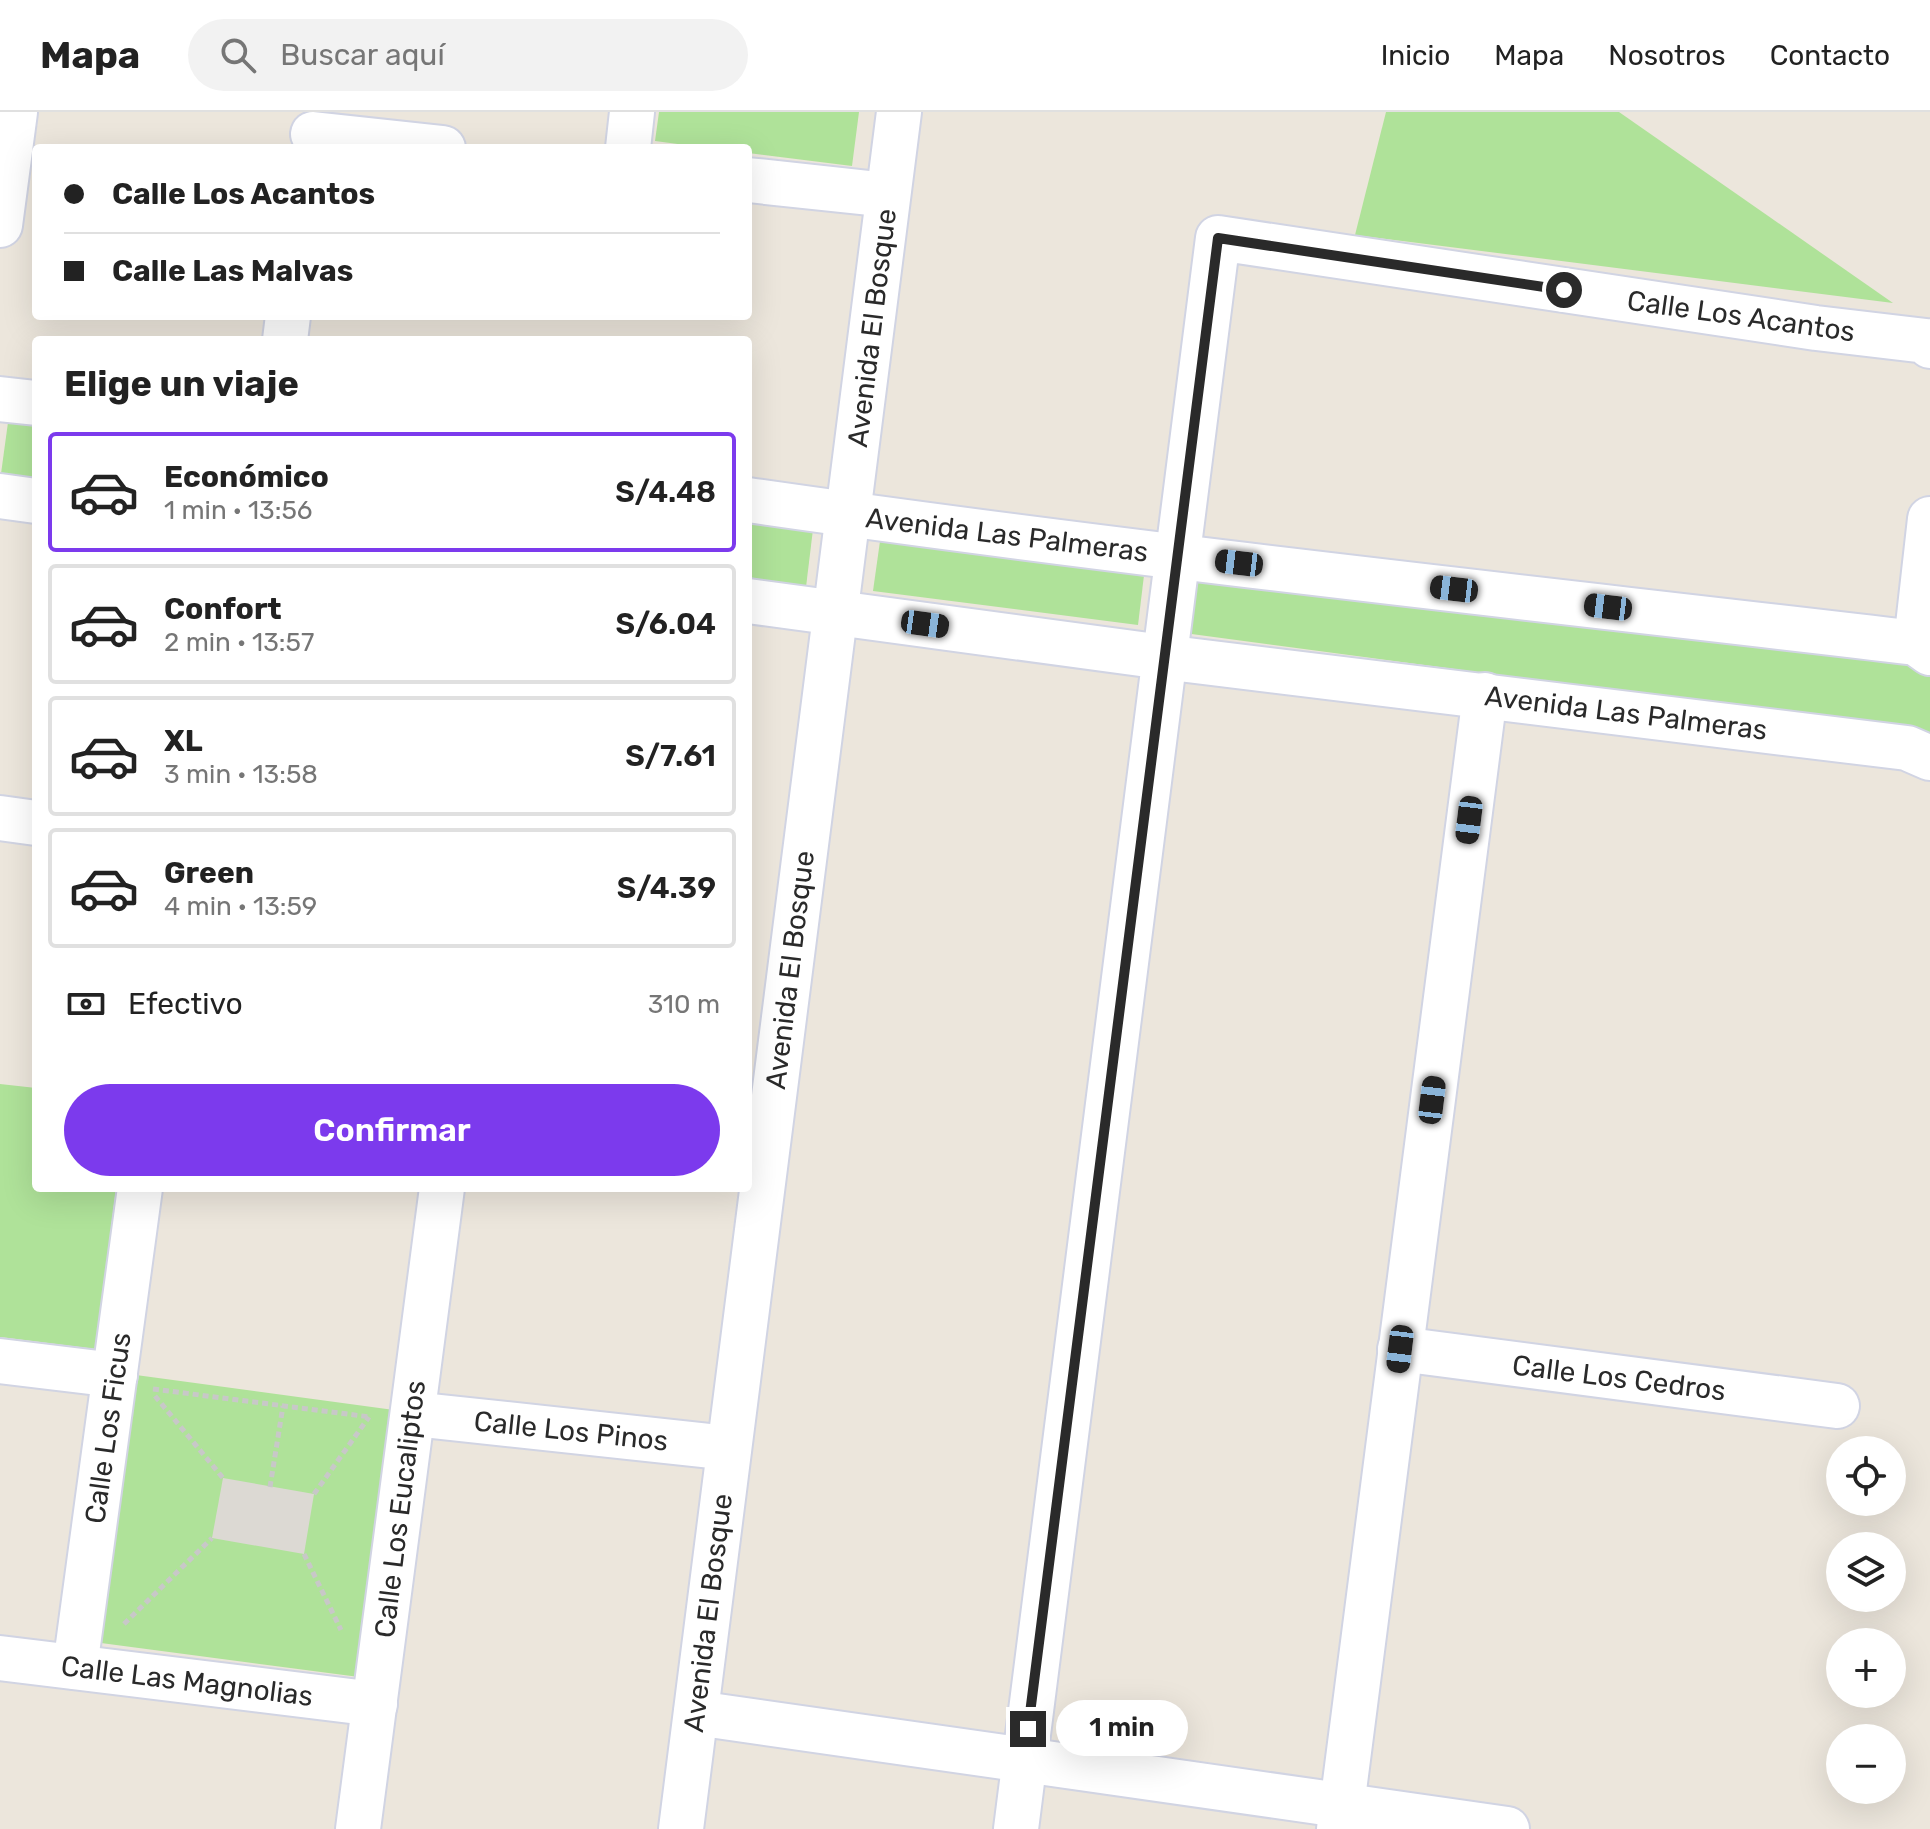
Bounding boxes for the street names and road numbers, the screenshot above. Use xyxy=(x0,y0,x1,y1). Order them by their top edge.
street label: Avenida El Bosque xyxy=(841,207,903,449)
street label: Calle Los Acantos xyxy=(1625,284,1857,348)
street label: Avenida Las Palmeras xyxy=(864,501,1150,569)
street label: Avenida Las Palmeras xyxy=(1483,679,1769,747)
street label: Avenida El Bosque xyxy=(759,849,821,1091)
street label: Calle Los Ficus xyxy=(78,1330,138,1526)
street label: Calle Los Cedros xyxy=(1510,1349,1728,1407)
street label: Calle Los Eucaliptos xyxy=(368,1378,432,1640)
street label: Calle Los Pinos xyxy=(472,1404,670,1458)
street label: Avenida El Bosque xyxy=(677,1492,739,1734)
street label: Calle Las Magnolias xyxy=(59,1649,315,1713)

